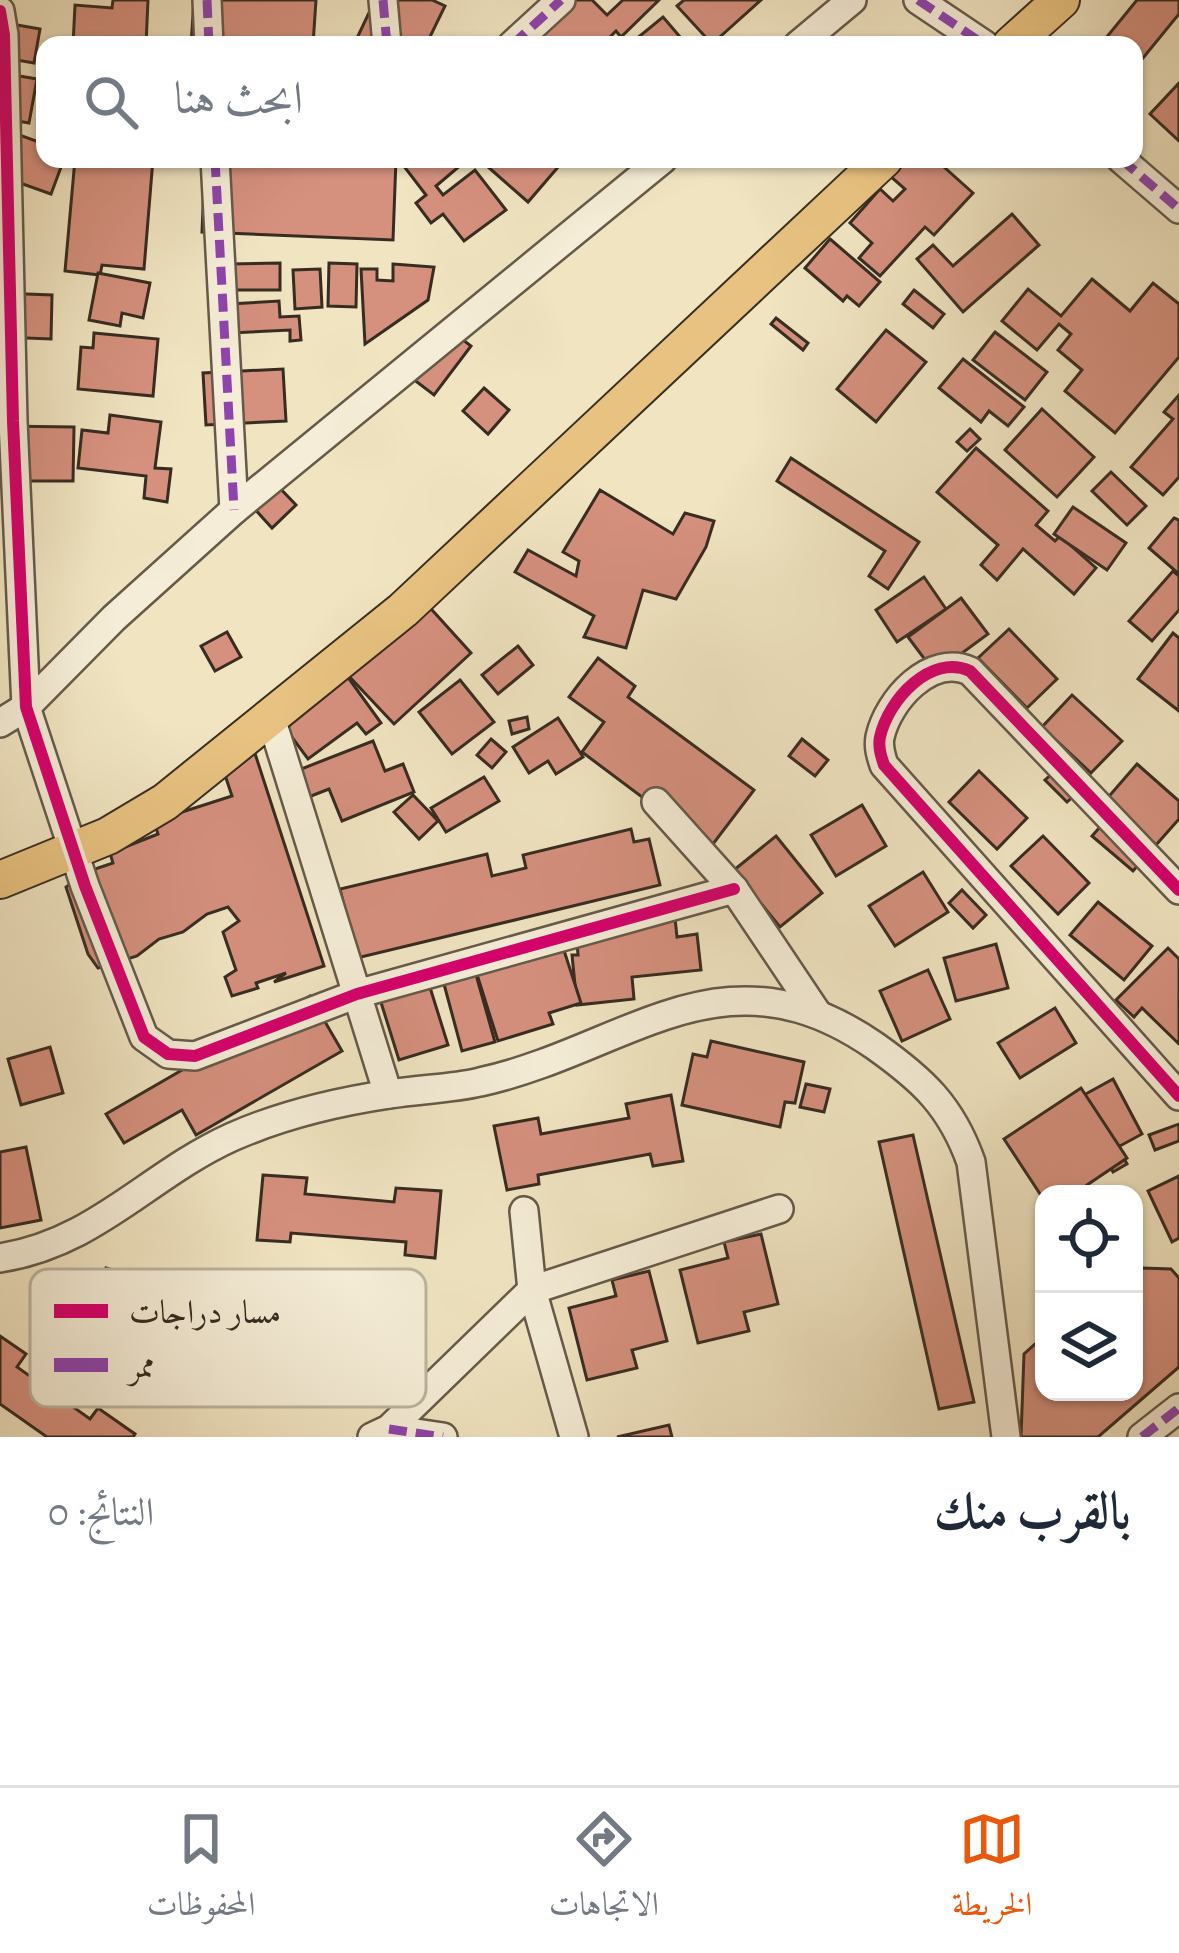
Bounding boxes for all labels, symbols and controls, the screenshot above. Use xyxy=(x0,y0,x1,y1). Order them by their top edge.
search box xyxy=(36,36,1143,168)
text: ابحث هنا xyxy=(174,67,303,129)
icon: search xyxy=(78,69,144,135)
map controls xyxy=(1035,1185,1143,1401)
button: locate xyxy=(1035,1185,1143,1293)
legend xyxy=(30,1269,426,1407)
text: مسار دراجات xyxy=(129,1289,281,1334)
button: layers xyxy=(1035,1293,1143,1401)
text: ممر xyxy=(126,1343,155,1388)
text: بالقرب منك xyxy=(934,1476,1131,1546)
text: النتائج: 0 xyxy=(48,1485,154,1538)
tab: المحفوظات xyxy=(147,1806,255,1936)
tab: الاتجاهات xyxy=(549,1806,659,1936)
tab: الخريطة xyxy=(952,1806,1032,1936)

